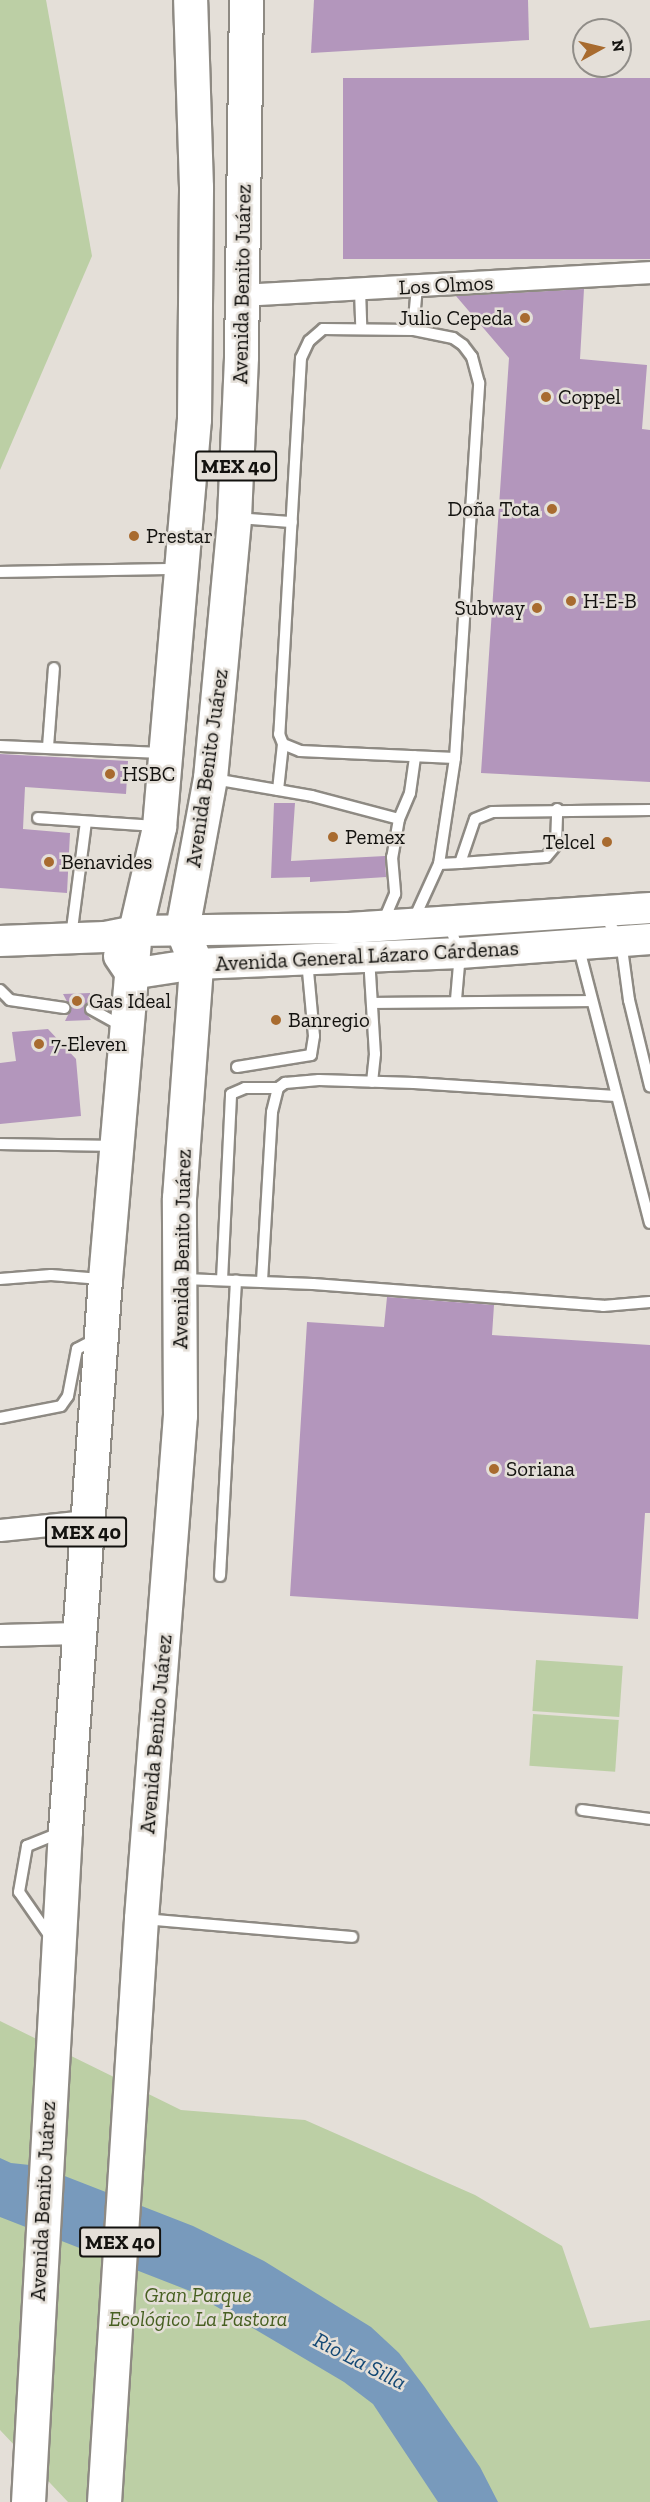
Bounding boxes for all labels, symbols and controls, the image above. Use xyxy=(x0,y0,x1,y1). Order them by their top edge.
north arrow xyxy=(572,18,632,78)
text: N xyxy=(608,38,629,53)
street label: Avenida Benito Juárez xyxy=(228,184,256,384)
street label: Los Olmos xyxy=(398,270,494,300)
place label: Julio Cepeda xyxy=(399,305,513,331)
marker: Julio Cepeda xyxy=(518,311,532,325)
place label: Coppel xyxy=(558,384,621,410)
marker: Coppel xyxy=(539,390,553,404)
road number: MEX 40 xyxy=(194,449,278,483)
place label: Doña Tota xyxy=(447,496,540,522)
marker: Doña Tota xyxy=(545,502,559,516)
place label: Prestar xyxy=(146,523,213,549)
marker: Prestar xyxy=(127,529,141,543)
place label: H-E-B xyxy=(583,588,637,614)
marker: H-E-B xyxy=(564,594,578,608)
place label: Subway xyxy=(454,595,525,621)
marker: Subway xyxy=(530,601,544,615)
street label: Avenida Benito Juárez xyxy=(181,667,233,869)
place label: HSBC xyxy=(122,761,175,787)
marker: HSBC xyxy=(103,767,117,781)
place label: Pemex xyxy=(345,824,405,850)
place label: Telcel xyxy=(543,829,595,855)
marker: Pemex xyxy=(326,830,340,844)
marker: Telcel xyxy=(600,835,614,849)
place label: Benavides xyxy=(61,849,152,875)
marker: Benavides xyxy=(42,855,56,869)
street label: Avenida General Lázaro Cárdenas xyxy=(215,935,519,977)
place label: Gas Ideal xyxy=(89,988,171,1014)
marker: Gas Ideal xyxy=(70,994,84,1008)
place label: Banregio xyxy=(288,1007,370,1033)
marker: Banregio xyxy=(269,1013,283,1027)
place label: 7-Eleven xyxy=(51,1031,127,1057)
marker: 7-Eleven xyxy=(32,1037,46,1051)
street label: Avenida Benito Juárez xyxy=(168,1149,196,1349)
place label: Soriana xyxy=(506,1456,575,1482)
marker: Soriana xyxy=(487,1462,501,1476)
road number: MEX 40 xyxy=(44,1515,128,1549)
street label: Avenida Benito Juárez xyxy=(135,1633,177,1835)
street label: Avenida Benito Juárez xyxy=(25,2100,61,2302)
road number: MEX 40 xyxy=(78,2225,162,2259)
park label: Gran Parque Ecológico La Pastora xyxy=(109,2282,287,2332)
water label: Río La Silla xyxy=(309,2326,411,2396)

